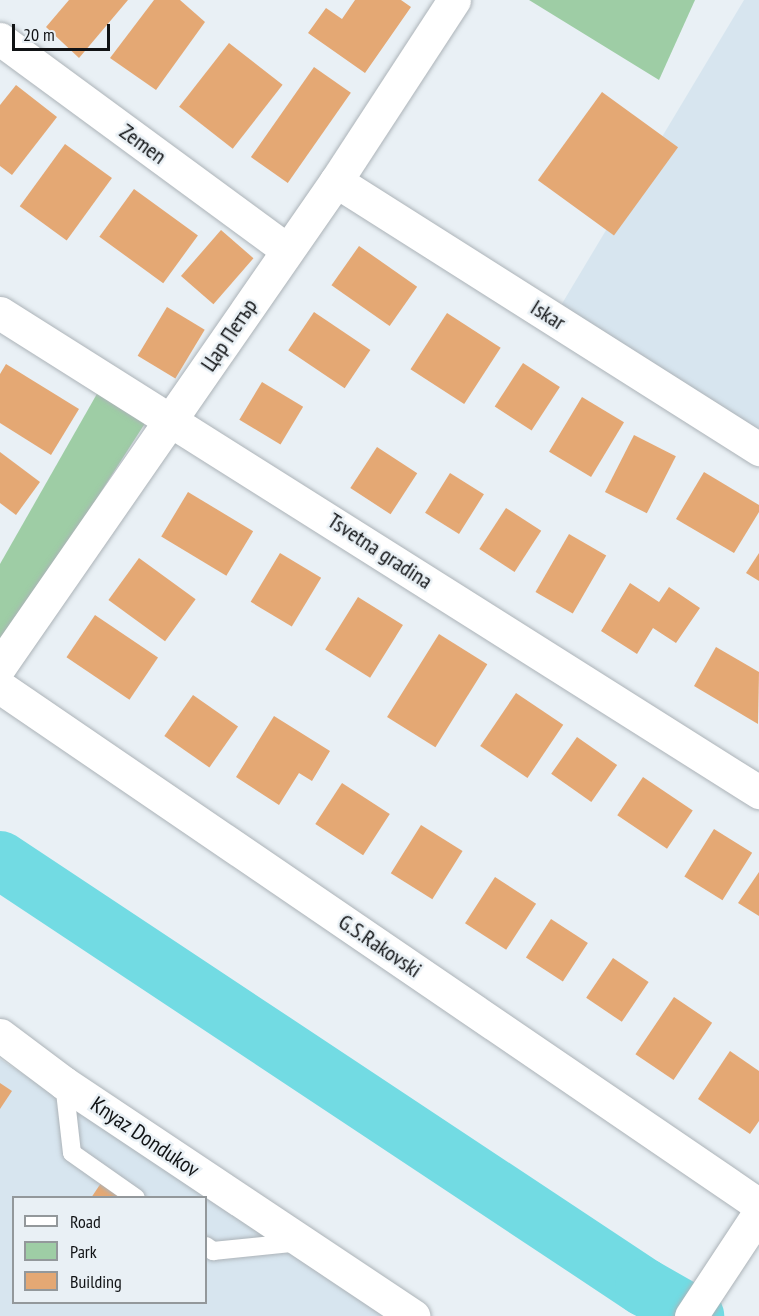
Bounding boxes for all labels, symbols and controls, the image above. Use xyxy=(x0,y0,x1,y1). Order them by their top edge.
scale bar xyxy=(15,12,112,50)
text: 20 m xyxy=(23,23,55,46)
street label: Zemen xyxy=(115,118,171,170)
street label: Цар Петър xyxy=(195,294,263,376)
street label: Iskar xyxy=(526,294,570,336)
street label: Tsvetna gradina xyxy=(323,507,437,595)
street label: G.S.Rakovski xyxy=(334,909,426,983)
street label: Knyaz Dondukov xyxy=(86,1091,204,1183)
legend xyxy=(12,1196,207,1304)
text: Road xyxy=(70,1210,101,1233)
text: Park xyxy=(70,1240,97,1263)
text: Building xyxy=(70,1270,122,1293)

